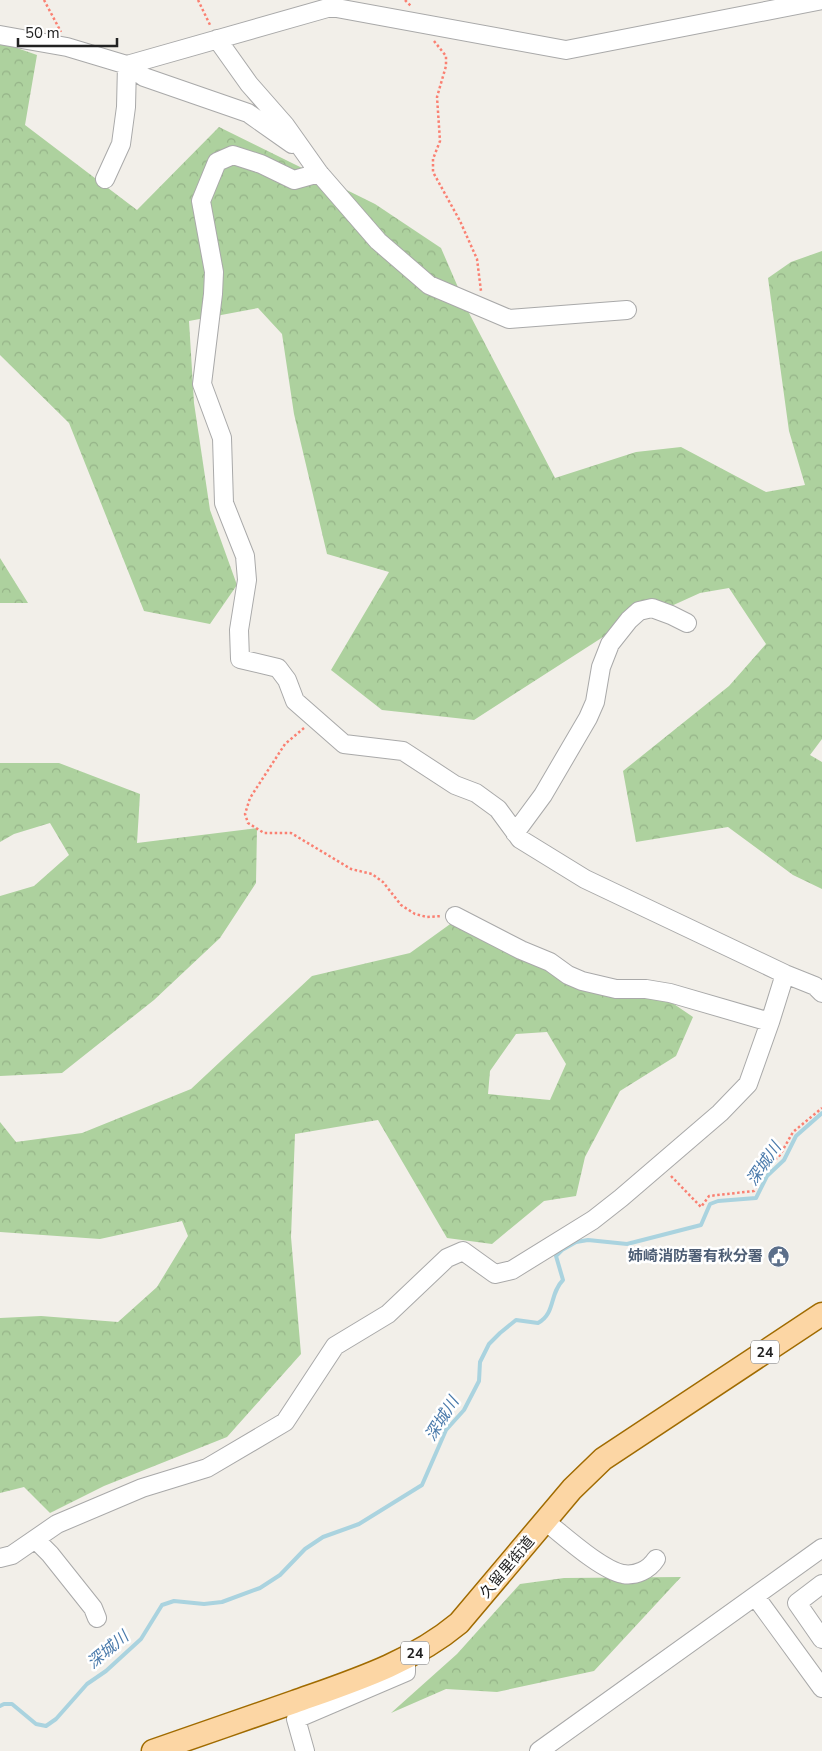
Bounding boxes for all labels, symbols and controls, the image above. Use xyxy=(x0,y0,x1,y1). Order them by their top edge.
scale bar xyxy=(18,15,116,47)
text: 50 m xyxy=(25,23,60,43)
water label: 深城川 xyxy=(741,1136,788,1190)
public building icon: 姉崎消防署有秋分署 xyxy=(767,1244,791,1268)
place label: 姉崎消防署有秋分署 xyxy=(628,1246,763,1266)
road number: 24 xyxy=(751,1340,779,1364)
water label: 深城川 xyxy=(420,1391,465,1445)
street label: 久留里街道 xyxy=(475,1532,539,1602)
water label: 深城川 xyxy=(83,1625,135,1674)
road number: 24 xyxy=(401,1642,429,1665)

